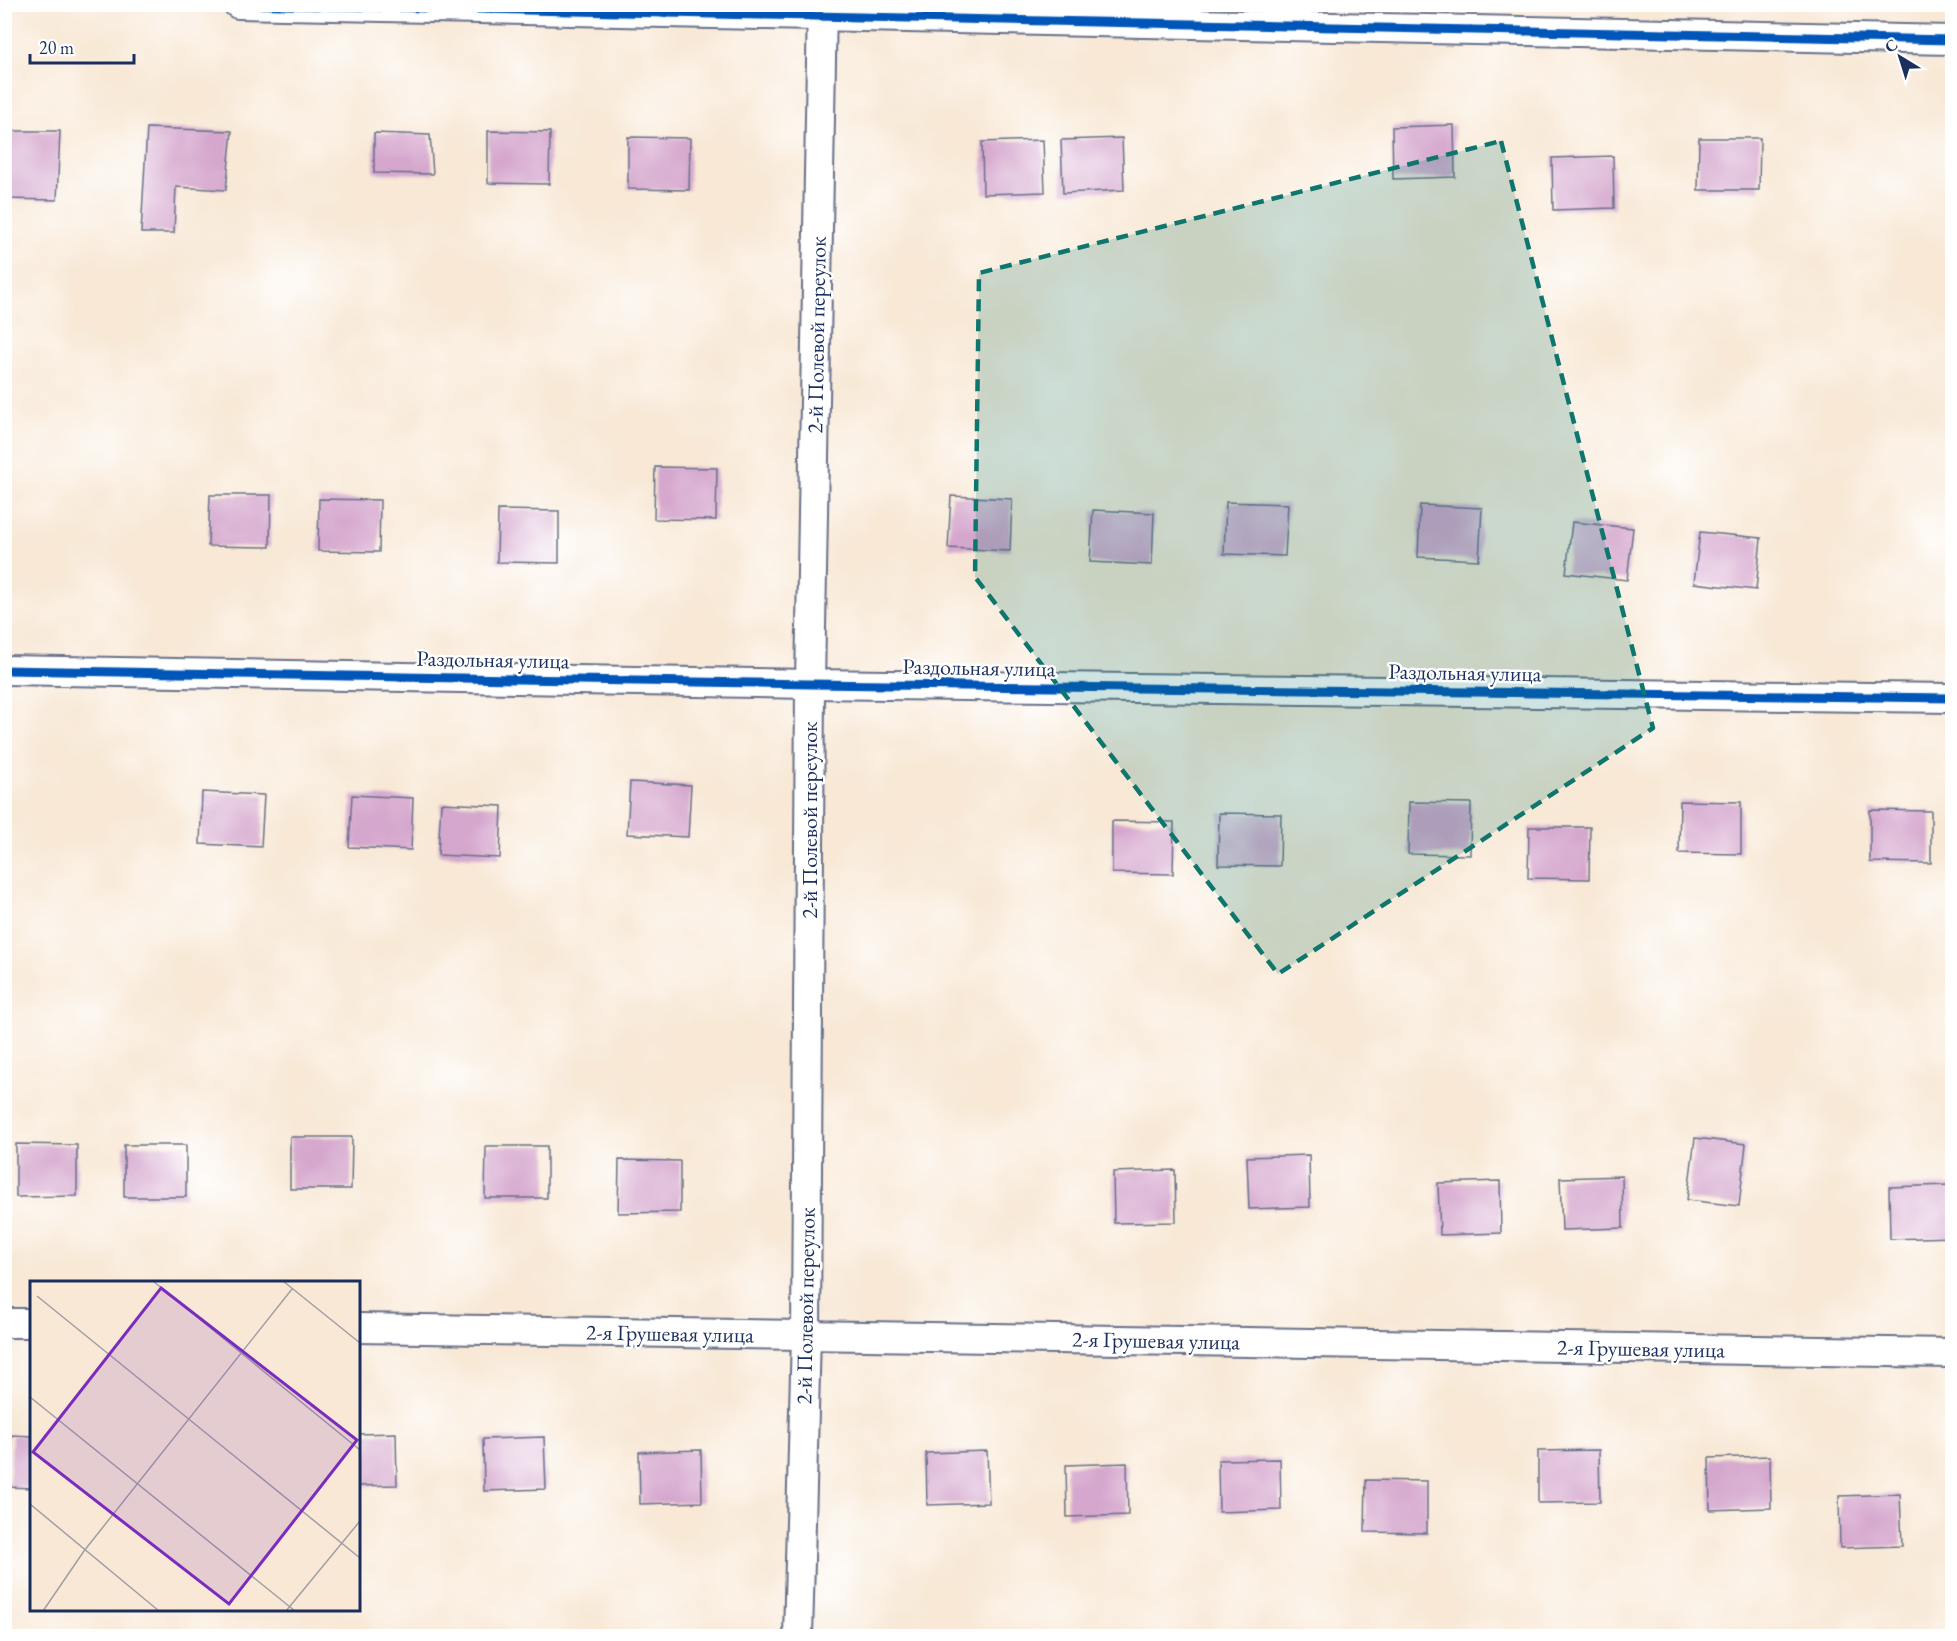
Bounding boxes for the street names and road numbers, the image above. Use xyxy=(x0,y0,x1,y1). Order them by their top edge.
street label: 2-й Полевой переулок xyxy=(800,236,833,434)
street label: Раздольная улица xyxy=(416,644,570,675)
street label: Раздольная улица xyxy=(902,652,1056,683)
street label: Раздольная улица xyxy=(1388,657,1542,688)
street label: 2-й Полевой переулок xyxy=(795,721,824,919)
street label: 2-й Полевой переулок xyxy=(789,1207,822,1405)
street label: 2-я Грушевая улица xyxy=(586,1318,754,1349)
street label: 2-я Грушевая улица xyxy=(1072,1325,1240,1356)
street label: 2-я Грушевая улица xyxy=(1557,1333,1725,1364)

